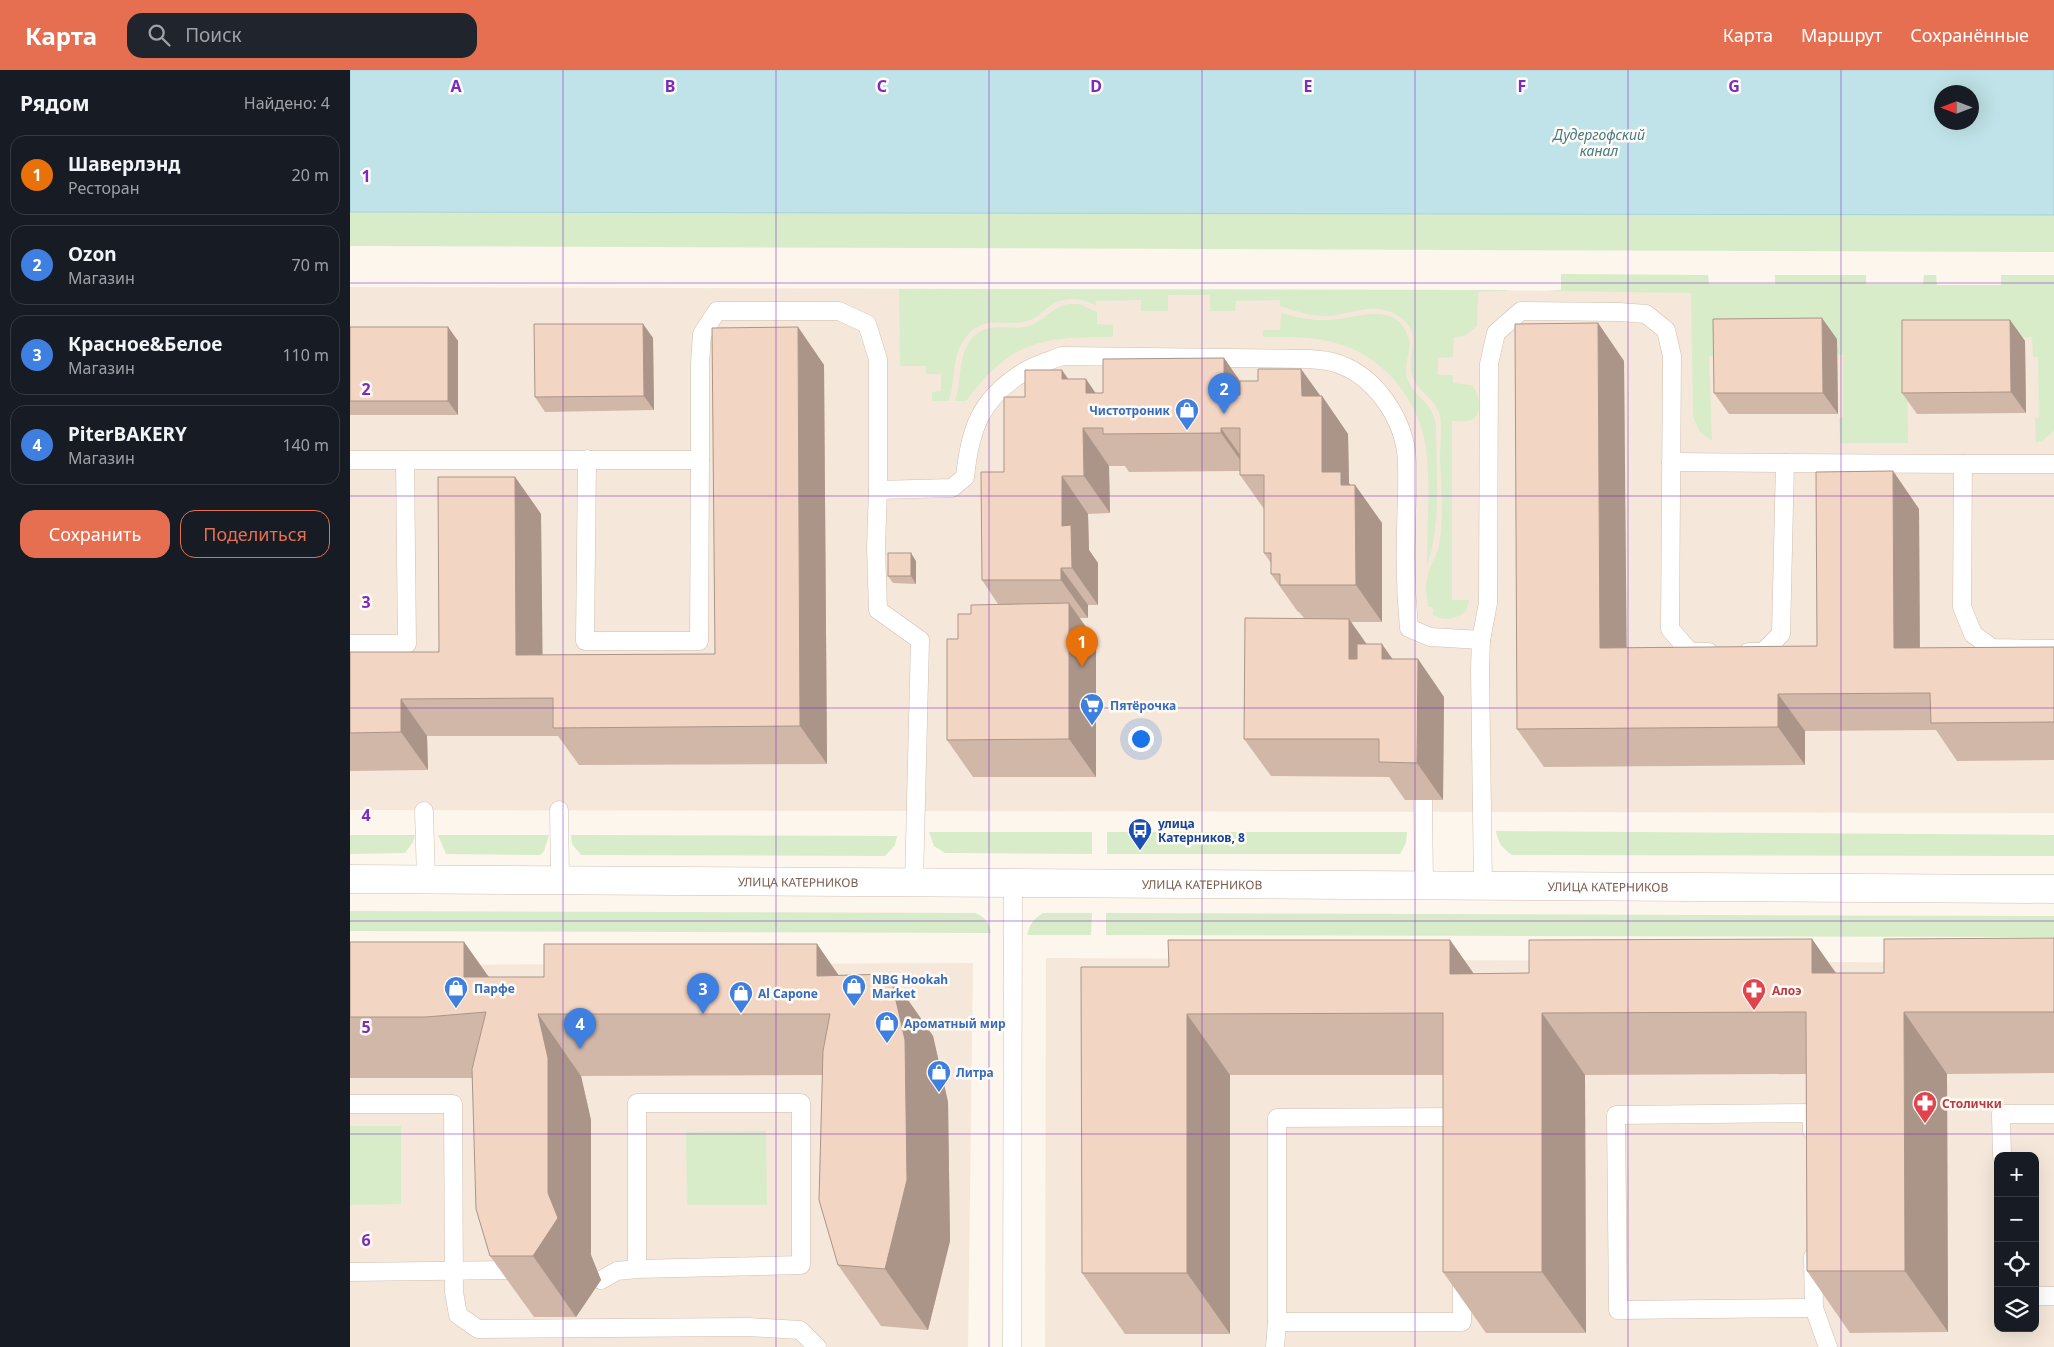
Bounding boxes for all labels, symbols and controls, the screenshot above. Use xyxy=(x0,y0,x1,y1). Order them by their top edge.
search box xyxy=(127,13,477,58)
text: Карта xyxy=(25,19,97,52)
icon: search xyxy=(145,21,173,49)
text: Поиск xyxy=(185,22,242,48)
text: Карта xyxy=(1723,23,1773,47)
text: Маршрут xyxy=(1801,23,1882,47)
text: Сохранённые xyxy=(1910,23,2029,47)
text: A xyxy=(450,75,462,97)
text: B xyxy=(665,75,675,97)
text: C xyxy=(877,75,887,97)
text: D xyxy=(1090,75,1102,97)
text: E xyxy=(1304,75,1313,97)
text: F xyxy=(1518,75,1526,97)
text: G xyxy=(1728,75,1740,97)
north arrow xyxy=(1934,85,1979,130)
text: Рядом xyxy=(20,89,90,117)
text: Найдено: 4 xyxy=(244,92,330,114)
water label: Дудергофский канал xyxy=(1551,125,1645,160)
text: Шаверлэнд xyxy=(68,151,180,177)
text: 1 xyxy=(32,164,42,186)
text: 20 m xyxy=(292,164,329,186)
text: 1 xyxy=(361,165,371,187)
text: Ресторан xyxy=(68,177,139,199)
text: Ozon xyxy=(68,241,117,267)
text: 2 xyxy=(32,254,42,276)
text: 70 m xyxy=(292,254,329,276)
text: Магазин xyxy=(68,267,135,289)
text: Красное&Белое xyxy=(68,331,222,357)
text: 3 xyxy=(32,344,42,366)
text: 110 m xyxy=(282,344,329,366)
text: Магазин xyxy=(68,357,135,379)
pin: 2 xyxy=(1208,373,1240,414)
text: 2 xyxy=(361,378,371,400)
shop icon: Чистотроник xyxy=(1174,397,1200,431)
place label: Чистотроник xyxy=(1089,402,1171,419)
text: PiterBAKERY xyxy=(68,421,187,447)
text: 4 xyxy=(32,434,42,456)
text: 140 m xyxy=(282,434,329,456)
text: Магазин xyxy=(68,447,135,469)
button: Сохранить xyxy=(20,510,170,558)
button: Поделиться xyxy=(180,510,330,558)
text: 3 xyxy=(361,591,371,613)
pin: 1 xyxy=(1066,626,1098,667)
supermarket icon: Пятёрочка xyxy=(1079,692,1105,726)
place label: Пятёрочка xyxy=(1110,697,1176,714)
your location xyxy=(1128,726,1154,752)
text: 4 xyxy=(361,804,371,826)
place label: улица Катерников, 8 xyxy=(1157,815,1245,846)
bus stop icon: улица Катерников, 8 xyxy=(1127,817,1153,851)
street label: УЛИЦА КАТЕРНИКОВ xyxy=(738,873,859,890)
street label: УЛИЦА КАТЕРНИКОВ xyxy=(1142,875,1263,893)
street label: УЛИЦА КАТЕРНИКОВ xyxy=(1548,878,1669,895)
place label: NBG Hookah Market xyxy=(872,971,948,1002)
pin: 3 xyxy=(687,973,719,1014)
shop icon: NBG Hookah Market xyxy=(841,973,867,1007)
shop icon: Парфе xyxy=(443,975,469,1009)
pharmacy icon: Алоэ xyxy=(1741,977,1767,1011)
place label: Парфе xyxy=(474,980,515,997)
shop icon: Al Capone xyxy=(728,980,754,1014)
place label: Алоэ xyxy=(1772,982,1802,999)
place label: Al Capone xyxy=(758,985,818,1002)
pin: 4 xyxy=(564,1008,596,1049)
shop icon: Ароматный мир xyxy=(874,1010,900,1044)
place label: Ароматный мир xyxy=(904,1015,1006,1032)
text: 5 xyxy=(361,1016,371,1038)
shop icon: Литра xyxy=(926,1059,952,1093)
place label: Литра xyxy=(956,1064,994,1081)
pharmacy icon: Столички xyxy=(1912,1090,1938,1124)
place label: Столички xyxy=(1942,1095,2002,1112)
map controls xyxy=(1994,1152,2039,1332)
button: + xyxy=(1994,1152,2039,1197)
button: − xyxy=(1994,1197,2039,1242)
text: 6 xyxy=(361,1229,371,1251)
button: locate xyxy=(1994,1242,2039,1287)
button: layers xyxy=(1994,1287,2039,1332)

